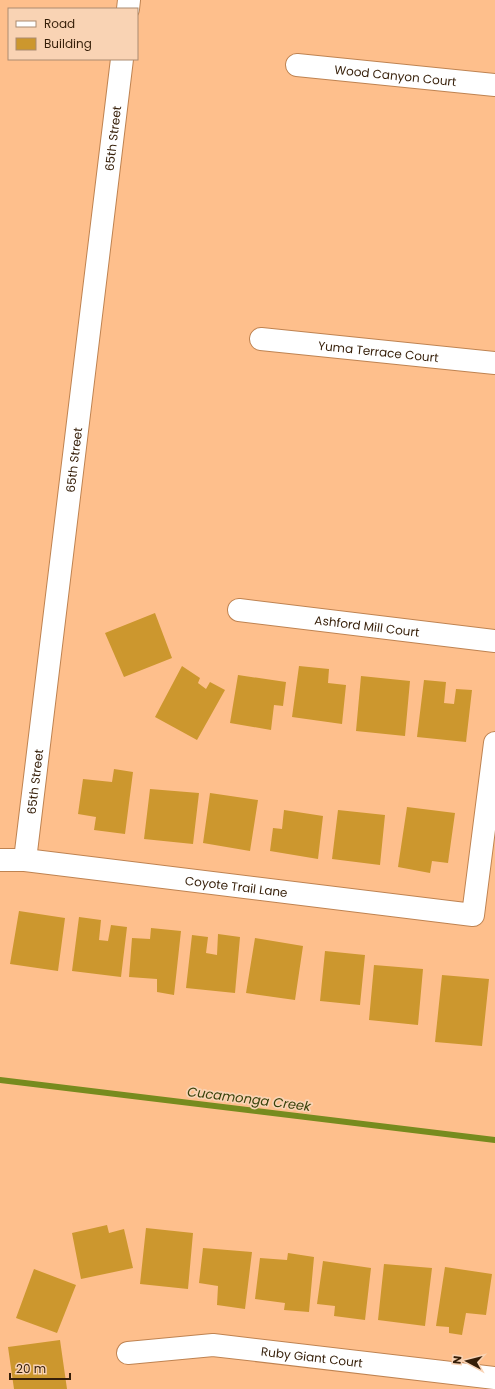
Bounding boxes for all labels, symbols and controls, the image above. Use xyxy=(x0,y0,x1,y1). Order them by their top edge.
legend xyxy=(8,8,138,60)
text: Road xyxy=(44,15,75,32)
text: Building xyxy=(44,35,92,52)
street label: Wood Canyon Court xyxy=(334,60,457,90)
street label: 65th Street xyxy=(100,105,125,172)
street label: Yuma Terrace Court xyxy=(317,336,439,366)
street label: 65th Street xyxy=(61,426,86,494)
street label: Ashford Mill Court xyxy=(314,611,420,640)
street label: 65th Street xyxy=(22,748,47,815)
street label: Coyote Trail Lane xyxy=(184,871,289,901)
water label: Cucamonga Creek xyxy=(186,1082,313,1116)
north arrow xyxy=(447,1341,487,1381)
street label: Ruby Giant Court xyxy=(260,1342,364,1371)
scale bar xyxy=(10,1355,70,1381)
text: N xyxy=(449,1355,466,1365)
text: 20 m xyxy=(16,1360,46,1377)

